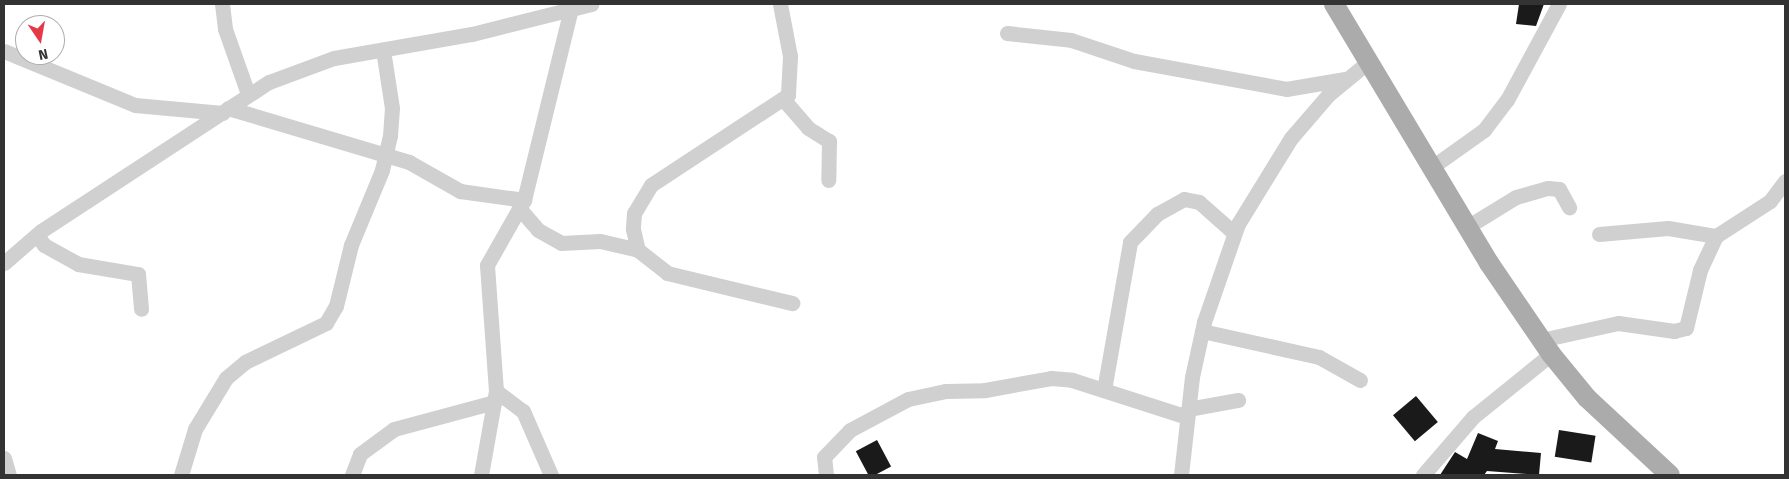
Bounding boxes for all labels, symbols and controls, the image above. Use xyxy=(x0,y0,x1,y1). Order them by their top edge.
north arrow xyxy=(15,15,65,65)
text: N xyxy=(37,45,49,63)

